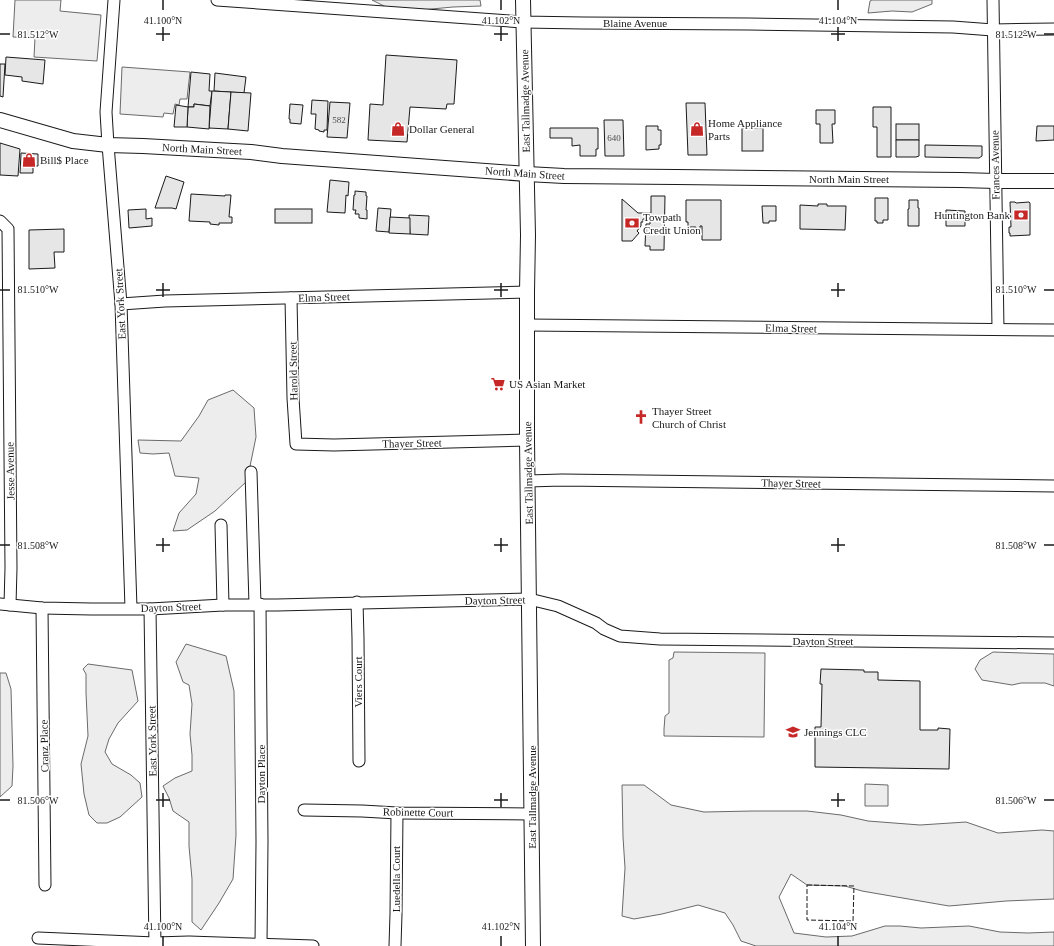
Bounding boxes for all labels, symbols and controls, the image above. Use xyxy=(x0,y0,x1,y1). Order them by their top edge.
text: 41.100°N xyxy=(144,15,182,26)
text: 41.102°N xyxy=(482,15,520,26)
text: 41.104°N xyxy=(819,15,857,26)
street label: Blaine Avenue xyxy=(603,17,667,29)
text: 81.512°W xyxy=(18,29,59,40)
text: 81.512°W xyxy=(996,29,1037,40)
street label: East Tallmadge Avenue xyxy=(518,49,532,153)
house number: 582 xyxy=(332,115,346,125)
place label: Home Appliance Parts xyxy=(708,117,782,142)
shop icon: Dollar General xyxy=(390,121,406,137)
shop icon: Home Appliance Parts xyxy=(689,121,705,137)
place label: Dollar General xyxy=(409,123,475,135)
street label: Frances Avenue xyxy=(988,130,1002,200)
house number: 640 xyxy=(607,133,621,143)
street label: North Main Street xyxy=(162,141,242,157)
shop icon: Bill$ Place xyxy=(21,152,37,168)
place label: Bill$ Place xyxy=(40,154,89,166)
street label: North Main Street xyxy=(485,164,565,182)
street label: North Main Street xyxy=(809,173,889,185)
bank icon: Huntington Bank xyxy=(1013,207,1029,223)
place label: Huntington Bank xyxy=(934,209,1010,221)
place label: Towpath Credit Union xyxy=(643,211,701,236)
bank icon: Towpath Credit Union xyxy=(624,215,640,231)
street label: East York Street xyxy=(112,268,128,340)
text: 81.510°W xyxy=(18,284,59,295)
text: 81.510°W xyxy=(996,284,1037,295)
street label: Elma Street xyxy=(298,290,350,304)
street label: Elma Street xyxy=(765,322,817,334)
street label: Harold Street xyxy=(286,341,300,401)
supermarket icon: US Asian Market xyxy=(490,376,506,392)
place label: US Asian Market xyxy=(509,378,585,390)
place label: Thayer Street Church of Christ xyxy=(652,405,726,430)
church icon: Thayer Street Church of Christ xyxy=(633,409,649,425)
street label: East Tallmadge Avenue xyxy=(521,421,535,525)
street label: Thayer Street xyxy=(382,436,442,450)
street label: Jesse Avenue xyxy=(3,442,17,500)
street label: Thayer Street xyxy=(761,476,821,490)
text: 81.508°W xyxy=(18,540,59,551)
text: 81.508°W xyxy=(996,540,1037,551)
street label: Dayton Street xyxy=(465,593,525,607)
street label: Dayton Street xyxy=(140,600,202,614)
street label: Dayton Street xyxy=(793,635,853,647)
street label: Viers Court xyxy=(352,657,364,707)
street label: East York Street xyxy=(145,705,159,777)
street label: Cranz Place xyxy=(38,719,50,773)
school or university icon: Jennings CLC xyxy=(785,724,801,740)
place label: Jennings CLC xyxy=(804,726,867,738)
street label: Dayton Place xyxy=(255,744,267,803)
street label: East Tallmadge Avenue xyxy=(526,745,538,849)
text: 81.506°W xyxy=(18,795,59,806)
text: 81.506°W xyxy=(996,795,1037,806)
street label: Robinette Court xyxy=(383,805,453,819)
street label: Luedella Court xyxy=(390,846,402,912)
text: 41.100°N xyxy=(144,921,182,932)
text: 41.102°N xyxy=(482,921,520,932)
text: 41.104°N xyxy=(819,921,857,932)

